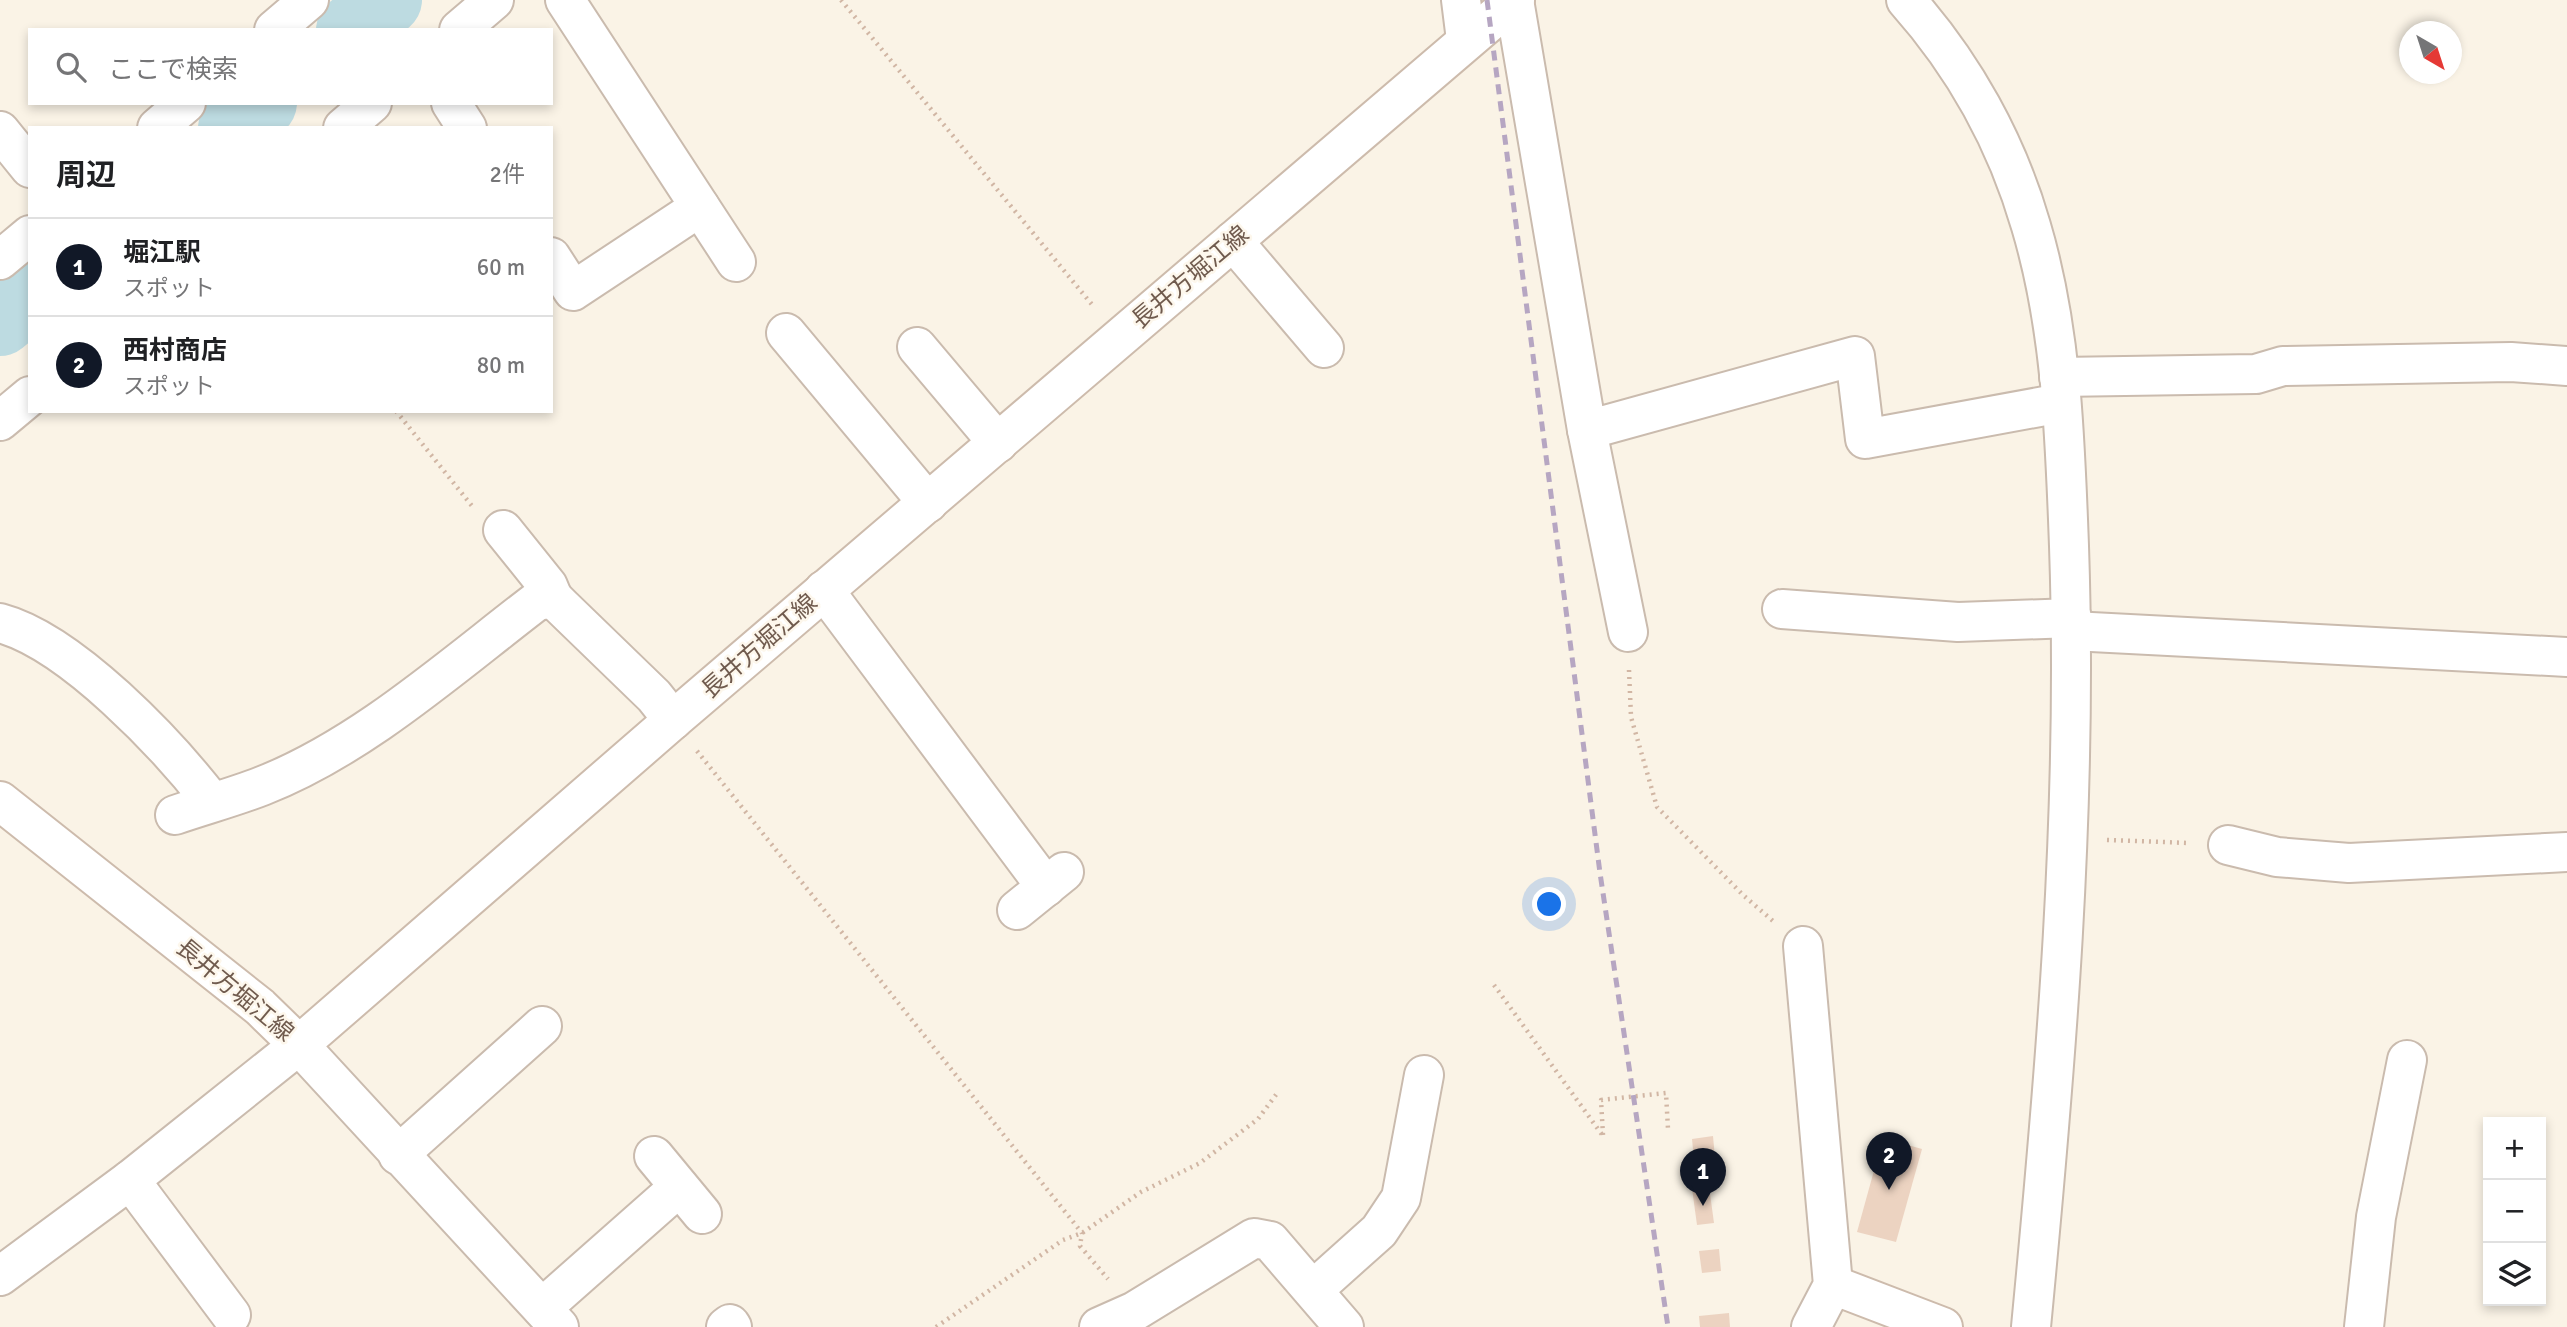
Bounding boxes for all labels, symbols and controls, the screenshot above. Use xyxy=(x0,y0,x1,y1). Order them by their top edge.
north arrow xyxy=(2399,21,2462,84)
search box xyxy=(28,28,553,105)
icon: search xyxy=(52,48,90,86)
text: ここで検索 xyxy=(108,54,238,86)
text: 周辺 xyxy=(56,157,116,194)
text: 2件 xyxy=(490,160,525,189)
street label: 長井方堀江線 xyxy=(1125,219,1255,335)
text: 堀江駅 xyxy=(123,237,201,269)
text: 1 xyxy=(73,253,85,282)
text: 60 m xyxy=(477,253,525,282)
text: スポット xyxy=(123,274,215,303)
text: 西村商店 xyxy=(123,335,227,367)
text: 2 xyxy=(73,351,85,380)
text: 80 m xyxy=(477,351,525,380)
text: スポット xyxy=(123,372,215,401)
street label: 長井方堀江線 xyxy=(695,587,823,705)
your location xyxy=(1532,887,1566,921)
street label: 長井方堀江線 xyxy=(170,932,300,1048)
map controls xyxy=(2483,1117,2546,1306)
button: + xyxy=(2483,1117,2546,1180)
pin: 2 xyxy=(1866,1132,1912,1190)
pin: 1 xyxy=(1680,1148,1726,1206)
button: − xyxy=(2483,1180,2546,1243)
button: layers xyxy=(2483,1243,2546,1306)

